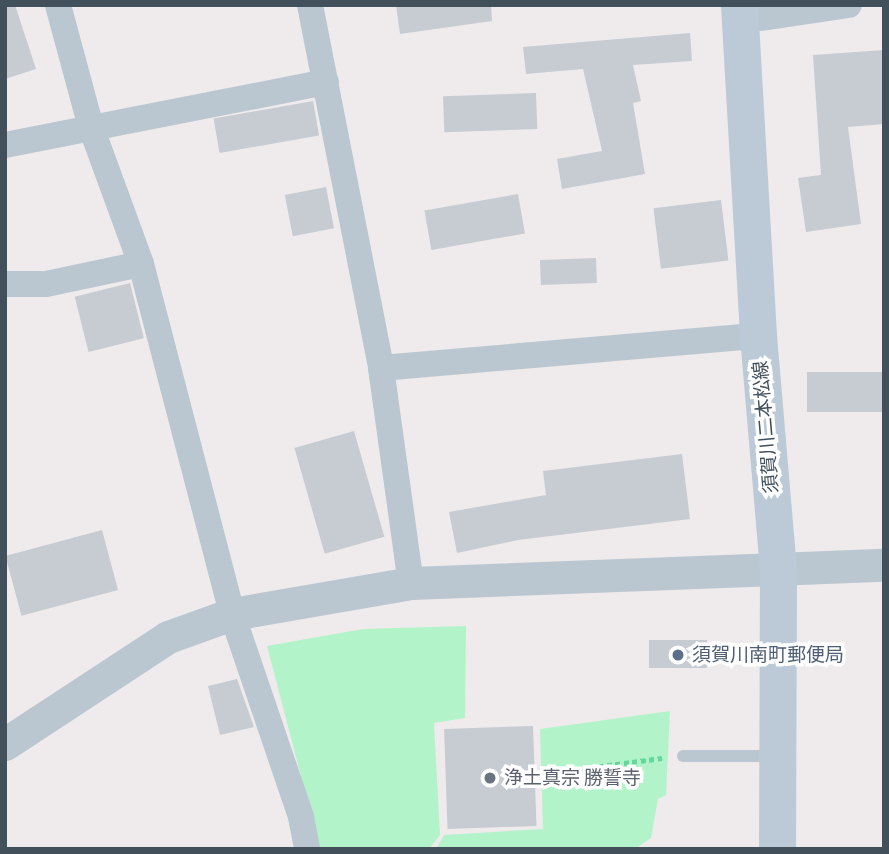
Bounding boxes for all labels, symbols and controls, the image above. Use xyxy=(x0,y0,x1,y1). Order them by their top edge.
street label: 須賀川二本松線 xyxy=(749,360,783,494)
place label: 須賀川南町郵便局 xyxy=(692,644,844,666)
marker: 須賀川南町郵便局 xyxy=(670,647,686,663)
place label: 浄土真宗 勝誓寺 xyxy=(504,767,641,789)
marker: 浄土真宗 勝誓寺 xyxy=(482,770,498,786)

